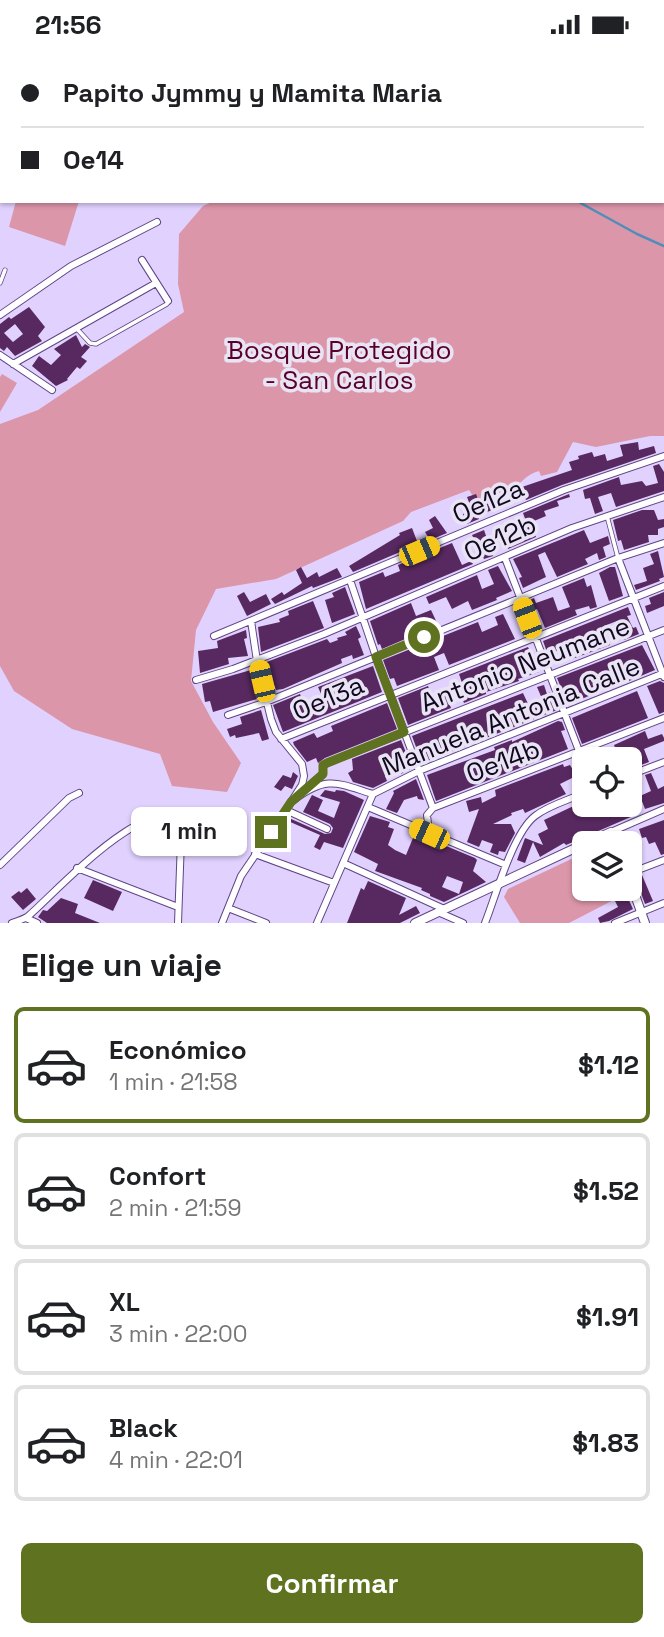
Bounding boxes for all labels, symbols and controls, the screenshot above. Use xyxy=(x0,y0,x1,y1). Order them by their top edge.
text: 21:56 xyxy=(35,8,102,42)
text: Papito Jymmy y Mamita Maria xyxy=(63,76,442,110)
text: Oe14 xyxy=(63,143,124,177)
park label: Bosque Protegido - San Carlos xyxy=(227,333,451,397)
street label: Oe12a xyxy=(447,471,529,531)
street label: Oe12b xyxy=(458,507,542,569)
car xyxy=(396,533,443,569)
car xyxy=(510,595,545,641)
street label: Antonio Neumane xyxy=(415,608,635,720)
route start xyxy=(408,621,440,653)
street label: Manuela Antonia Calle xyxy=(377,649,645,783)
car xyxy=(248,658,277,704)
street label: Oe13a xyxy=(287,668,369,728)
street label: Oe14b xyxy=(461,731,545,791)
map controls xyxy=(572,747,642,901)
button: locate xyxy=(572,747,642,817)
callout: 1 min xyxy=(131,807,246,857)
text: 1 min xyxy=(161,816,217,846)
route end xyxy=(255,816,287,848)
car xyxy=(406,816,453,852)
button: layers xyxy=(572,831,642,901)
text: Elige un viaje xyxy=(21,945,222,985)
text: Económico xyxy=(109,1033,247,1067)
icon: car xyxy=(25,1034,88,1097)
text: $1.12 xyxy=(578,1048,639,1082)
text: 1 min · 21:58 xyxy=(109,1067,238,1097)
text: Confort xyxy=(109,1159,206,1193)
icon: car xyxy=(25,1160,88,1223)
text: $1.52 xyxy=(573,1174,639,1208)
text: 2 min · 21:59 xyxy=(109,1193,242,1223)
text: XL xyxy=(109,1285,140,1319)
icon: car xyxy=(25,1286,88,1349)
text: $1.91 xyxy=(576,1300,639,1334)
text: 3 min · 22:00 xyxy=(109,1319,247,1349)
text: Black xyxy=(109,1411,178,1445)
icon: car xyxy=(25,1412,88,1475)
text: $1.83 xyxy=(572,1426,639,1460)
text: 4 min · 22:01 xyxy=(109,1445,243,1475)
button: Confirmar xyxy=(21,1543,643,1623)

